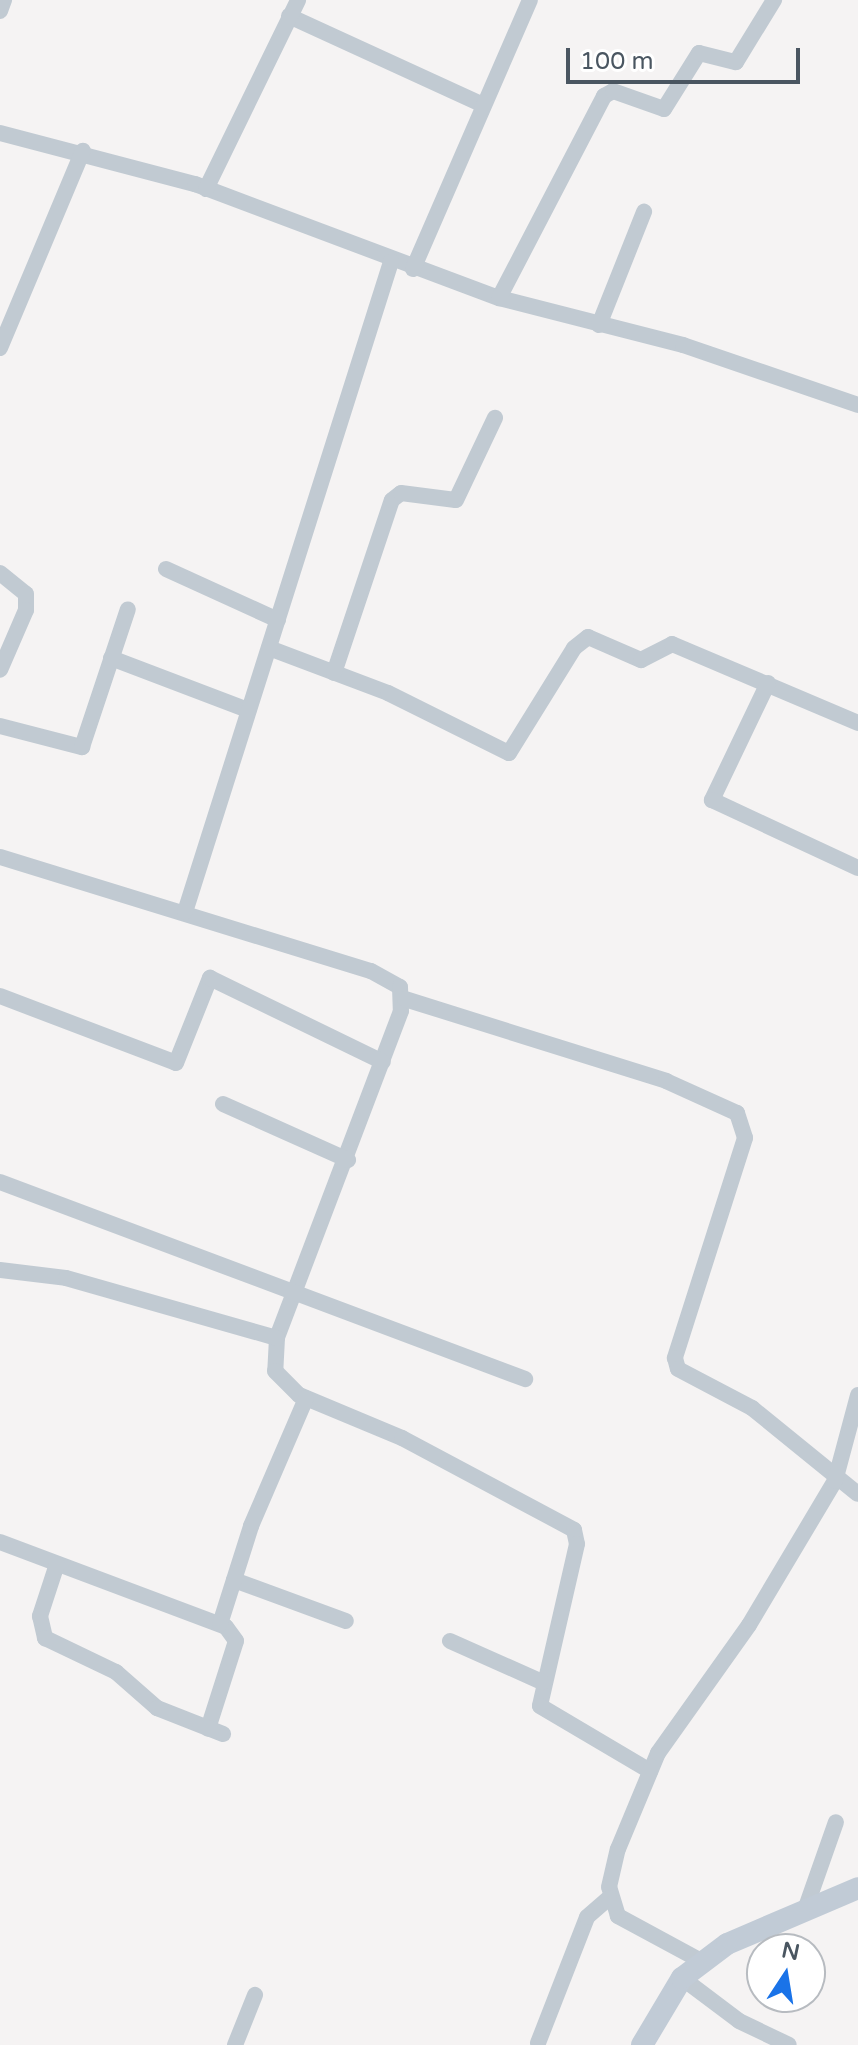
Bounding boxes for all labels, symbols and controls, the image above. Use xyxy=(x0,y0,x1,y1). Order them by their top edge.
scale bar xyxy=(570,32,804,82)
text: 100 m xyxy=(580,47,654,76)
north arrow xyxy=(746,1933,826,2013)
text: N xyxy=(779,1937,802,1966)

